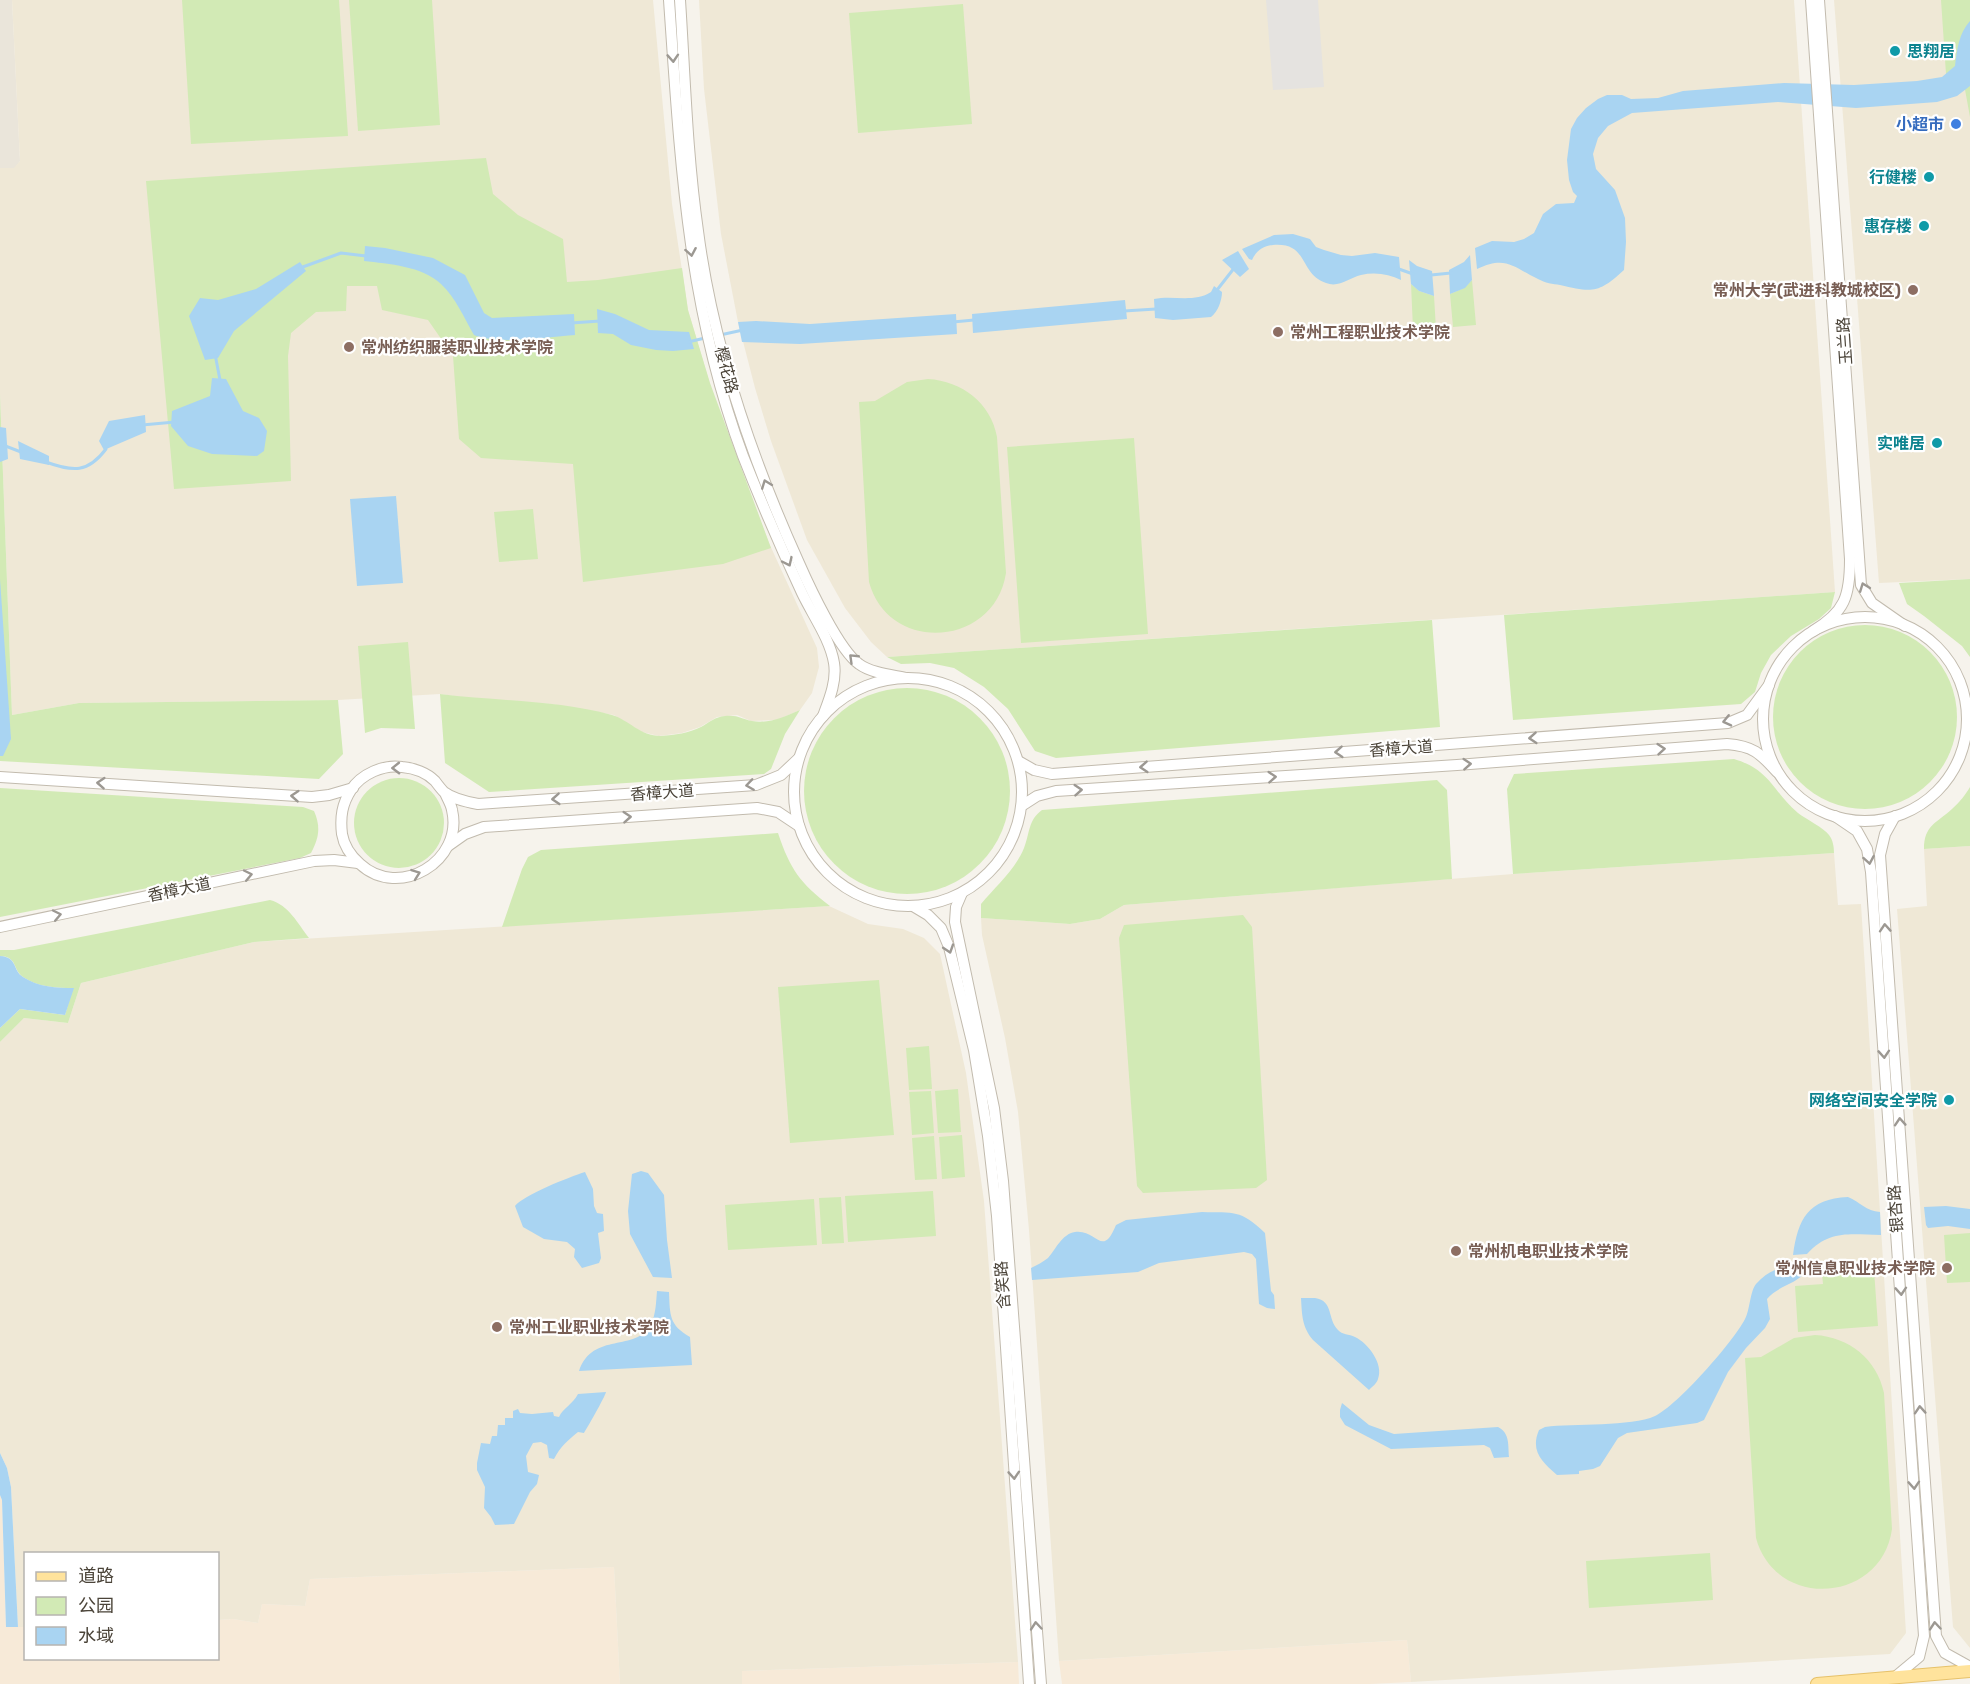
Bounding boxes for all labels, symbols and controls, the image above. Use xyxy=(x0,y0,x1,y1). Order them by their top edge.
place label: 思翔居 xyxy=(1907,42,1955,61)
marker: 思翔居 xyxy=(1888,44,1902,58)
one-way arrow xyxy=(667,54,680,63)
place label: 小超市 xyxy=(1896,115,1944,134)
marker: 小超市 xyxy=(1949,117,1963,131)
place label: 行健楼 xyxy=(1869,168,1917,187)
marker: 行健楼 xyxy=(1922,170,1936,184)
place label: 惠存楼 xyxy=(1864,217,1912,236)
marker: 惠存楼 xyxy=(1917,219,1931,233)
one-way arrow xyxy=(684,247,697,257)
place label: 常州大学(武进科教城校区) xyxy=(1713,281,1901,300)
marker: 常州大学(武进科教城校区) xyxy=(1906,283,1920,297)
street label: 玉兰路 xyxy=(1833,316,1856,366)
place label: 常州工程职业技术学院 xyxy=(1290,323,1450,342)
marker: 常州工程职业技术学院 xyxy=(1271,325,1285,339)
place label: 常州纺织服装职业技术学院 xyxy=(361,338,553,357)
marker: 常州纺织服装职业技术学院 xyxy=(342,340,356,354)
street label: 樱花路 xyxy=(711,344,742,396)
place label: 实唯居 xyxy=(1877,434,1925,453)
marker: 实唯居 xyxy=(1930,436,1944,450)
one-way arrow xyxy=(761,480,773,491)
one-way arrow xyxy=(780,556,792,567)
one-way arrow xyxy=(1859,582,1872,592)
one-way arrow xyxy=(849,654,859,665)
one-way arrow xyxy=(1722,714,1732,727)
one-way arrow xyxy=(1528,731,1537,744)
street label: 香樟大道 xyxy=(1368,737,1434,760)
one-way arrow xyxy=(1657,743,1666,756)
one-way arrow xyxy=(1334,746,1343,759)
one-way arrow xyxy=(1462,758,1471,771)
one-way arrow xyxy=(1140,760,1149,773)
one-way arrow xyxy=(391,762,400,774)
one-way arrow xyxy=(1268,771,1277,784)
one-way arrow xyxy=(96,777,105,790)
one-way arrow xyxy=(746,778,755,791)
street label: 香樟大道 xyxy=(629,781,695,804)
one-way arrow xyxy=(1073,784,1082,797)
one-way arrow xyxy=(291,789,300,802)
one-way arrow xyxy=(551,792,560,805)
one-way arrow xyxy=(623,810,632,823)
one-way arrow xyxy=(1862,855,1875,865)
one-way arrow xyxy=(243,869,253,882)
one-way arrow xyxy=(410,869,421,881)
street label: 香樟大道 xyxy=(146,874,212,905)
one-way arrow xyxy=(52,909,62,922)
one-way arrow xyxy=(1879,923,1892,932)
one-way arrow xyxy=(942,943,954,954)
one-way arrow xyxy=(1877,1050,1890,1059)
place label: 网络空间安全学院 xyxy=(1809,1091,1937,1110)
marker: 网络空间安全学院 xyxy=(1942,1093,1956,1107)
one-way arrow xyxy=(1894,1118,1907,1127)
street label: 银杏路 xyxy=(1884,1184,1907,1234)
place label: 常州机电职业技术学院 xyxy=(1468,1242,1628,1261)
marker: 常州机电职业技术学院 xyxy=(1449,1244,1463,1258)
place label: 常州信息职业技术学院 xyxy=(1775,1259,1935,1278)
street label: 含笑路 xyxy=(991,1260,1014,1310)
marker: 常州信息职业技术学院 xyxy=(1940,1261,1954,1275)
one-way arrow xyxy=(1894,1286,1907,1295)
place label: 常州工业职业技术学院 xyxy=(509,1318,669,1337)
marker: 常州工业职业技术学院 xyxy=(490,1320,504,1334)
one-way arrow xyxy=(1914,1406,1927,1415)
one-way arrow xyxy=(1008,1470,1021,1479)
one-way arrow xyxy=(1907,1481,1920,1490)
legend xyxy=(24,1552,219,1660)
text: 道路 xyxy=(78,1565,114,1587)
text: 公园 xyxy=(78,1595,114,1617)
one-way arrow xyxy=(1030,1621,1043,1630)
one-way arrow xyxy=(1929,1621,1942,1631)
text: 水域 xyxy=(78,1625,114,1647)

